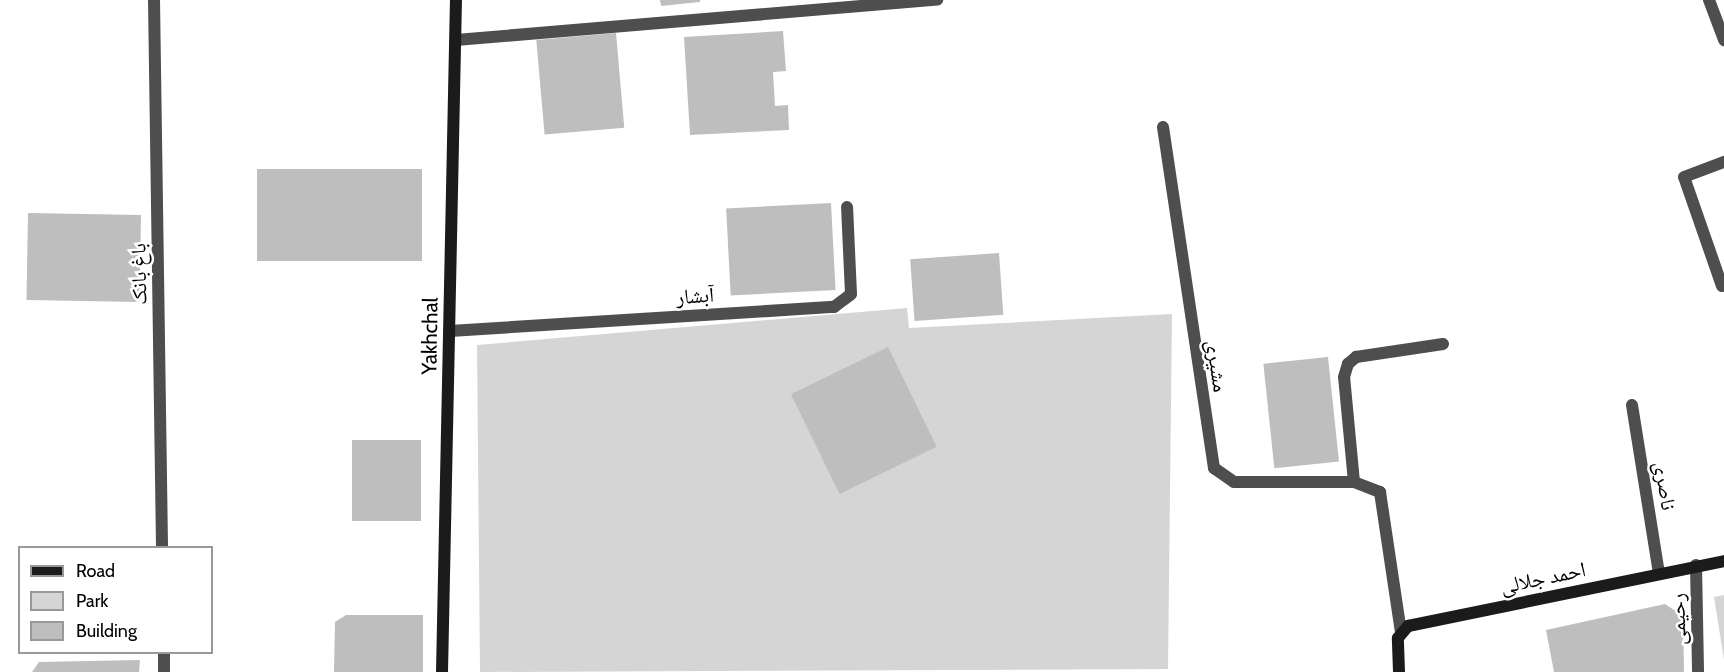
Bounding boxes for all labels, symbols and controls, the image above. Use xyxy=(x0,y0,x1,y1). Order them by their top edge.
street label: باغ بانک xyxy=(126,243,152,305)
street label: آبشار xyxy=(675,282,715,310)
street label: Yakhchal xyxy=(417,297,443,375)
street label: مشیری xyxy=(1201,338,1233,394)
street label: ناصری xyxy=(1649,460,1681,512)
legend xyxy=(18,546,213,654)
street label: احمد جلالی xyxy=(1498,557,1588,599)
text: Road xyxy=(76,560,115,582)
text: Park xyxy=(76,590,108,612)
street label: رحیمی xyxy=(1665,593,1691,645)
text: Building xyxy=(76,620,137,642)

